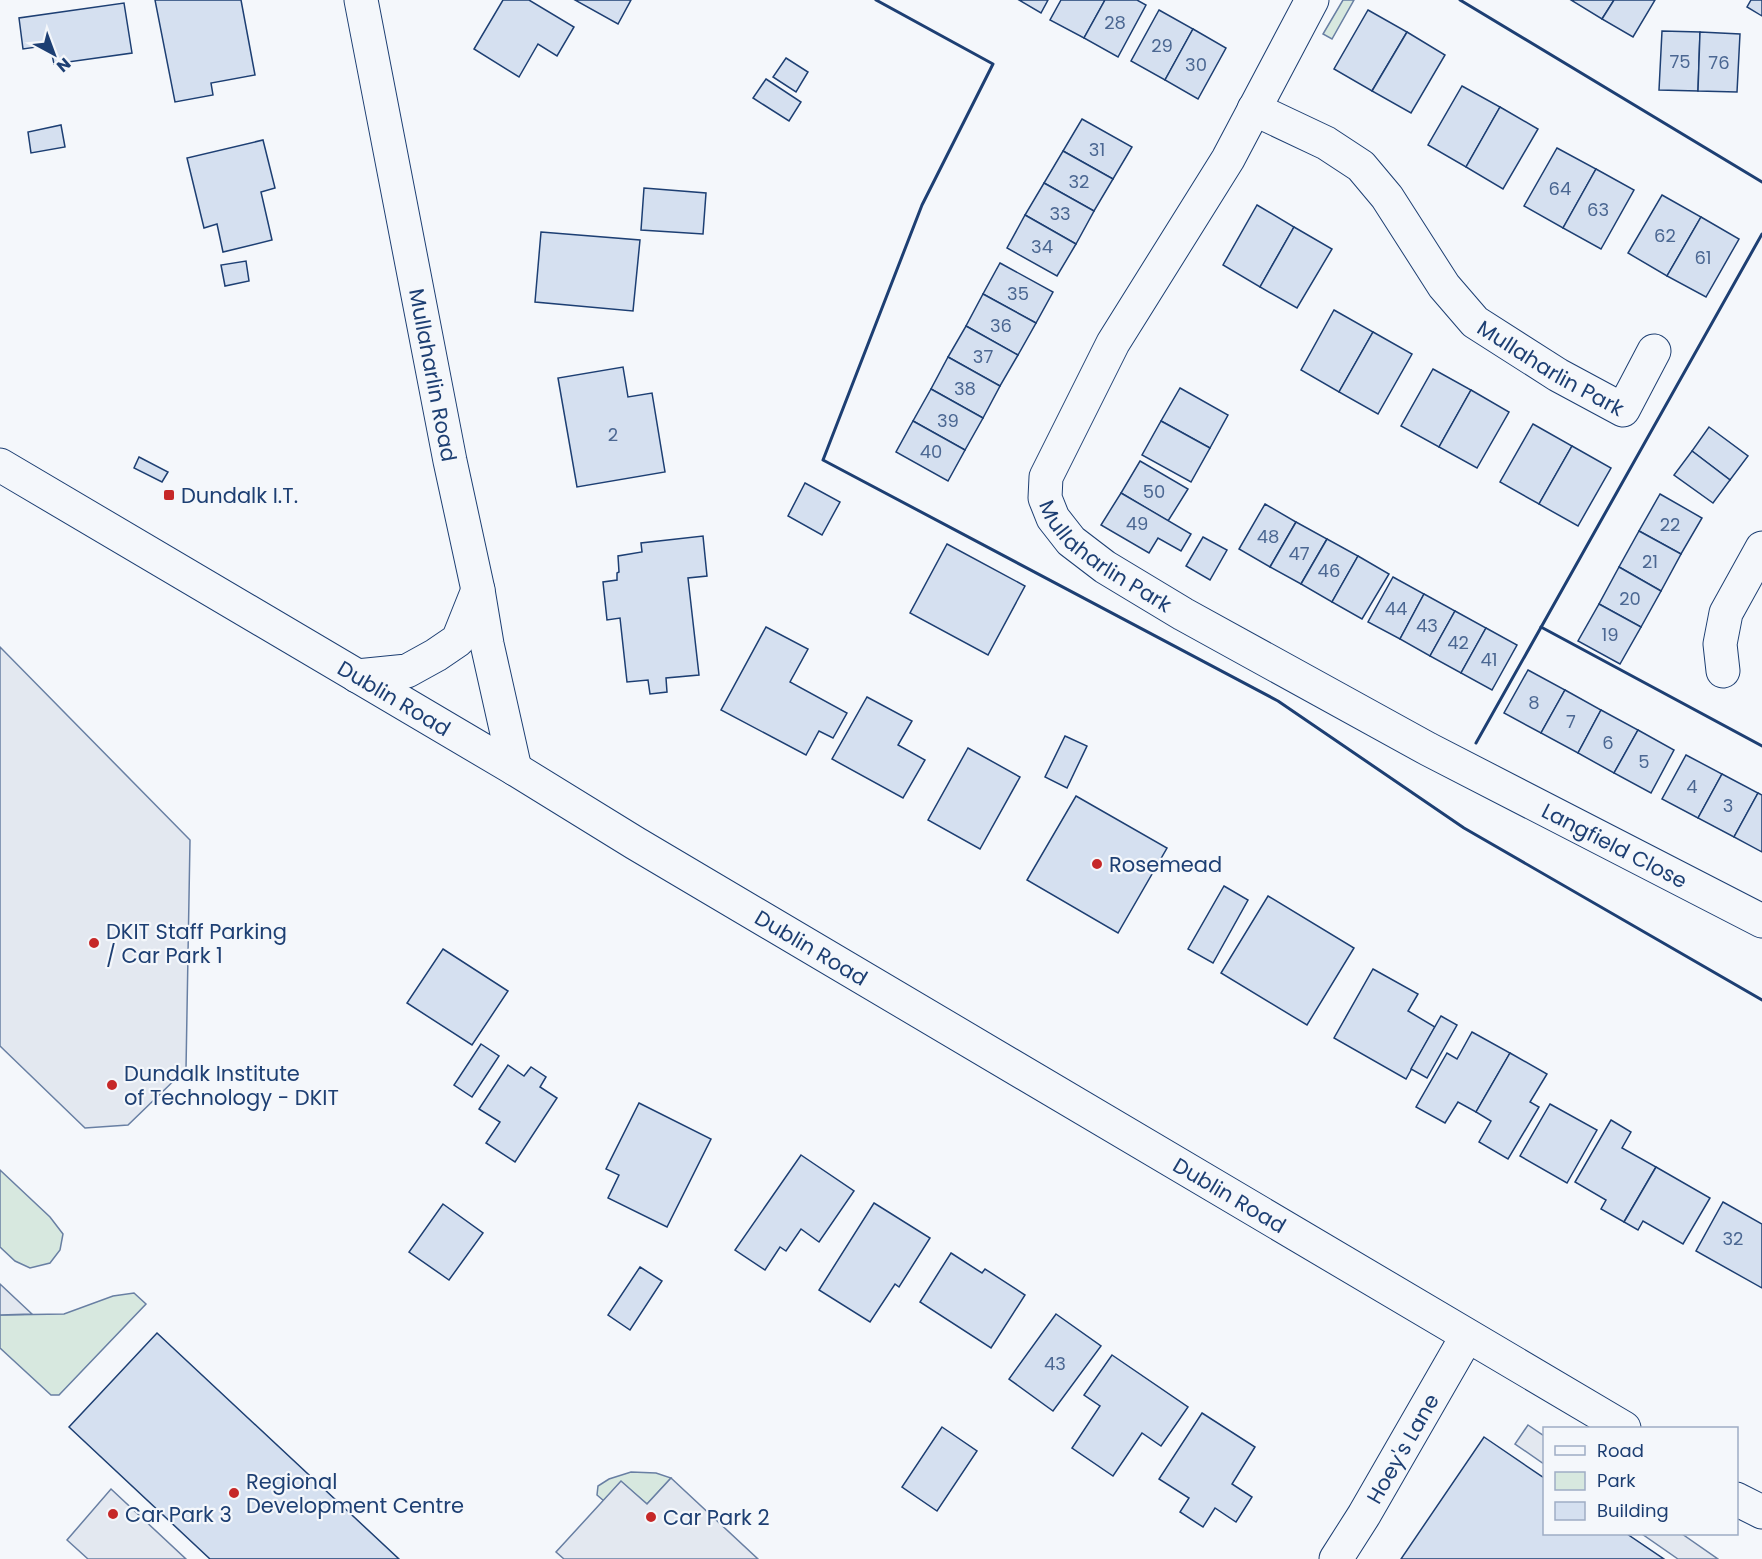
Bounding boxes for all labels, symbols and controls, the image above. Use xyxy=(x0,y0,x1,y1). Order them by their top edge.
house number: 28 xyxy=(1104,10,1126,35)
north arrow xyxy=(24,24,84,84)
house number: 29 xyxy=(1151,33,1173,58)
house number: 75 xyxy=(1669,49,1691,74)
house number: 76 xyxy=(1708,50,1730,75)
text: N xyxy=(51,52,76,78)
house number: 30 xyxy=(1185,52,1207,77)
house number: 31 xyxy=(1089,137,1105,162)
house number: 32 xyxy=(1069,169,1089,194)
house number: 64 xyxy=(1549,176,1571,201)
house number: 63 xyxy=(1587,197,1609,222)
house number: 33 xyxy=(1049,201,1071,226)
house number: 62 xyxy=(1654,223,1676,248)
house number: 34 xyxy=(1031,234,1053,259)
house number: 61 xyxy=(1694,245,1712,270)
house number: 35 xyxy=(1007,281,1029,306)
street label: Mullaharlin Road xyxy=(403,286,464,464)
house number: 36 xyxy=(990,313,1012,338)
street label: Mullaharlin Park xyxy=(1472,313,1630,423)
house number: 37 xyxy=(973,344,993,369)
house number: 38 xyxy=(954,376,976,401)
house number: 39 xyxy=(937,408,959,433)
house number: 2 xyxy=(608,422,618,447)
house number: 40 xyxy=(920,439,942,464)
house number: 50 xyxy=(1143,479,1165,504)
place label: Dundalk I.T. xyxy=(181,481,298,510)
marker: Dundalk I.T. xyxy=(162,488,176,502)
street label: Mullaharlin Park xyxy=(1033,496,1178,619)
house number: 49 xyxy=(1126,511,1148,536)
house number: 22 xyxy=(1660,512,1680,537)
house number: 48 xyxy=(1257,524,1279,549)
house number: 47 xyxy=(1288,541,1310,566)
house number: 21 xyxy=(1642,549,1658,574)
house number: 46 xyxy=(1318,558,1340,583)
house number: 20 xyxy=(1619,586,1641,611)
house number: 44 xyxy=(1385,596,1407,621)
house number: 43 xyxy=(1416,613,1438,638)
house number: 19 xyxy=(1601,622,1619,647)
house number: 42 xyxy=(1447,630,1469,655)
house number: 41 xyxy=(1480,647,1498,672)
street label: Dublin Road xyxy=(333,653,456,742)
house number: 8 xyxy=(1528,690,1540,715)
house number: 7 xyxy=(1566,709,1576,734)
house number: 6 xyxy=(1602,730,1614,755)
house number: 5 xyxy=(1638,749,1650,774)
house number: 4 xyxy=(1686,774,1698,799)
house number: 3 xyxy=(1723,793,1733,818)
street label: Langfield Close xyxy=(1537,796,1692,895)
place label: Rosemead xyxy=(1109,850,1222,879)
marker: Rosemead xyxy=(1090,857,1104,871)
street label: Dublin Road xyxy=(750,903,873,992)
place label: DKIT Staff Parking / Car Park 1 xyxy=(106,917,287,970)
marker: DKIT Staff Parking / Car Park 1 xyxy=(87,936,101,950)
place label: Dundalk Institute of Technology - DKIT xyxy=(124,1059,339,1112)
marker: Dundalk Institute of Technology - DKIT xyxy=(105,1078,119,1092)
street label: Dublin Road xyxy=(1168,1150,1292,1239)
house number: 32 xyxy=(1723,1226,1743,1251)
house number: 43 xyxy=(1044,1351,1066,1376)
street label: Hoey's Lane xyxy=(1359,1388,1445,1509)
legend xyxy=(1543,1427,1738,1535)
text: Road xyxy=(1597,1438,1644,1463)
place label: Regional Development Centre xyxy=(246,1467,464,1520)
text: Park xyxy=(1597,1468,1636,1493)
marker: Regional Development Centre xyxy=(227,1486,241,1500)
text: Building xyxy=(1597,1498,1669,1523)
place label: Car Park 3 xyxy=(125,1500,232,1529)
place label: Car Park 2 xyxy=(663,1503,770,1532)
marker: Car Park 3 xyxy=(106,1507,120,1521)
marker: Car Park 2 xyxy=(644,1510,658,1524)

